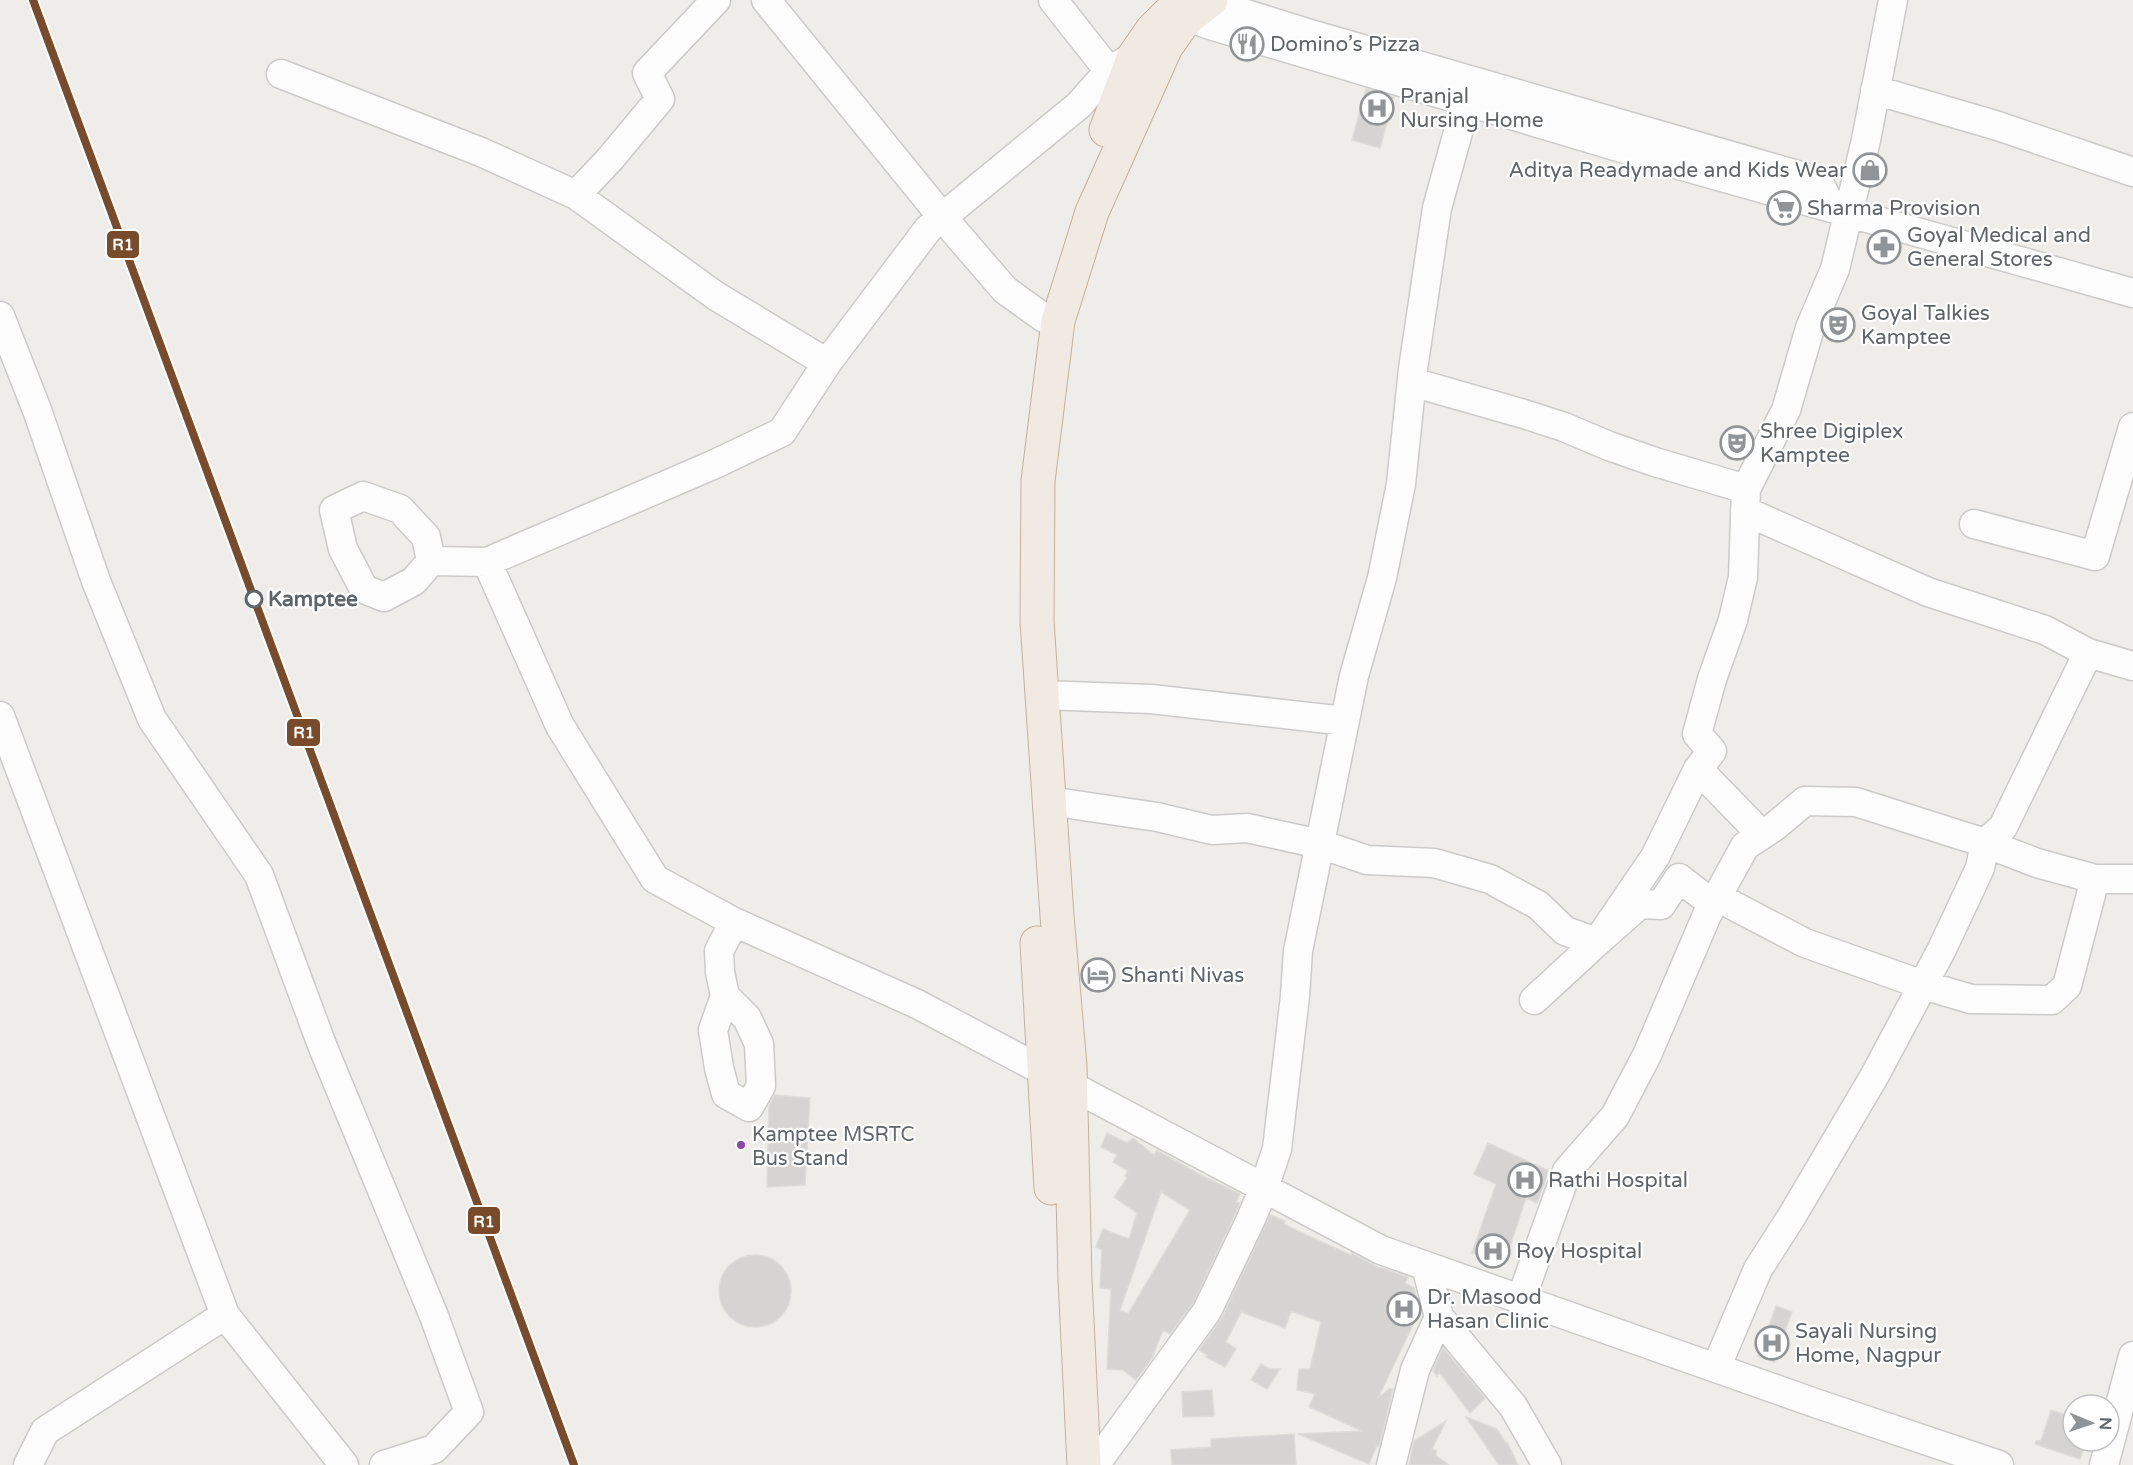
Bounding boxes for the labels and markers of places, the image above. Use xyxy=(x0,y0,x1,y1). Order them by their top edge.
restaurant icon: Domino’s Pizza xyxy=(1229,26,1265,62)
place label: Domino’s Pizza xyxy=(1270,32,1420,57)
place label: Pranjal Nursing Home xyxy=(1400,84,1544,133)
hospital icon: Pranjal Nursing Home xyxy=(1359,90,1395,126)
shop icon: Aditya Readymade and Kids Wear xyxy=(1852,152,1888,188)
place label: Aditya Readymade and Kids Wear xyxy=(1509,158,1847,183)
supermarket icon: Sharma Provision xyxy=(1766,190,1802,226)
place label: Sharma Provision xyxy=(1807,196,1980,221)
place label: Goyal Medical and General Stores xyxy=(1907,223,2091,272)
pharmacy icon: Goyal Medical and General Stores xyxy=(1866,229,1902,265)
place label: Goyal Talkies Kamptee xyxy=(1861,301,1990,350)
theatre icon: Goyal Talkies Kamptee xyxy=(1820,307,1856,343)
place label: Shree Digiplex Kamptee xyxy=(1760,419,1903,468)
theatre icon: Shree Digiplex Kamptee xyxy=(1719,425,1755,461)
place label: Kamptee xyxy=(268,587,358,612)
marker: Kamptee xyxy=(245,590,263,608)
hotel icon: Shanti Nivas xyxy=(1080,957,1116,993)
place label: Shanti Nivas xyxy=(1121,963,1244,988)
place label: Kamptee MSRTC Bus Stand xyxy=(752,1123,914,1171)
marker: Kamptee MSRTC Bus Stand xyxy=(735,1139,747,1151)
hospital icon: Rathi Hospital xyxy=(1507,1162,1543,1198)
place label: Rathi Hospital xyxy=(1548,1168,1688,1193)
hospital icon: Roy Hospital xyxy=(1475,1233,1511,1269)
place label: Roy Hospital xyxy=(1516,1239,1642,1264)
place label: Dr. Masood Hasan Clinic xyxy=(1427,1285,1549,1334)
hospital icon: Dr. Masood Hasan Clinic xyxy=(1386,1291,1422,1327)
place label: Sayali Nursing Home, Nagpur xyxy=(1795,1319,1941,1368)
hospital icon: Sayali Nursing Home, Nagpur xyxy=(1754,1325,1790,1361)

